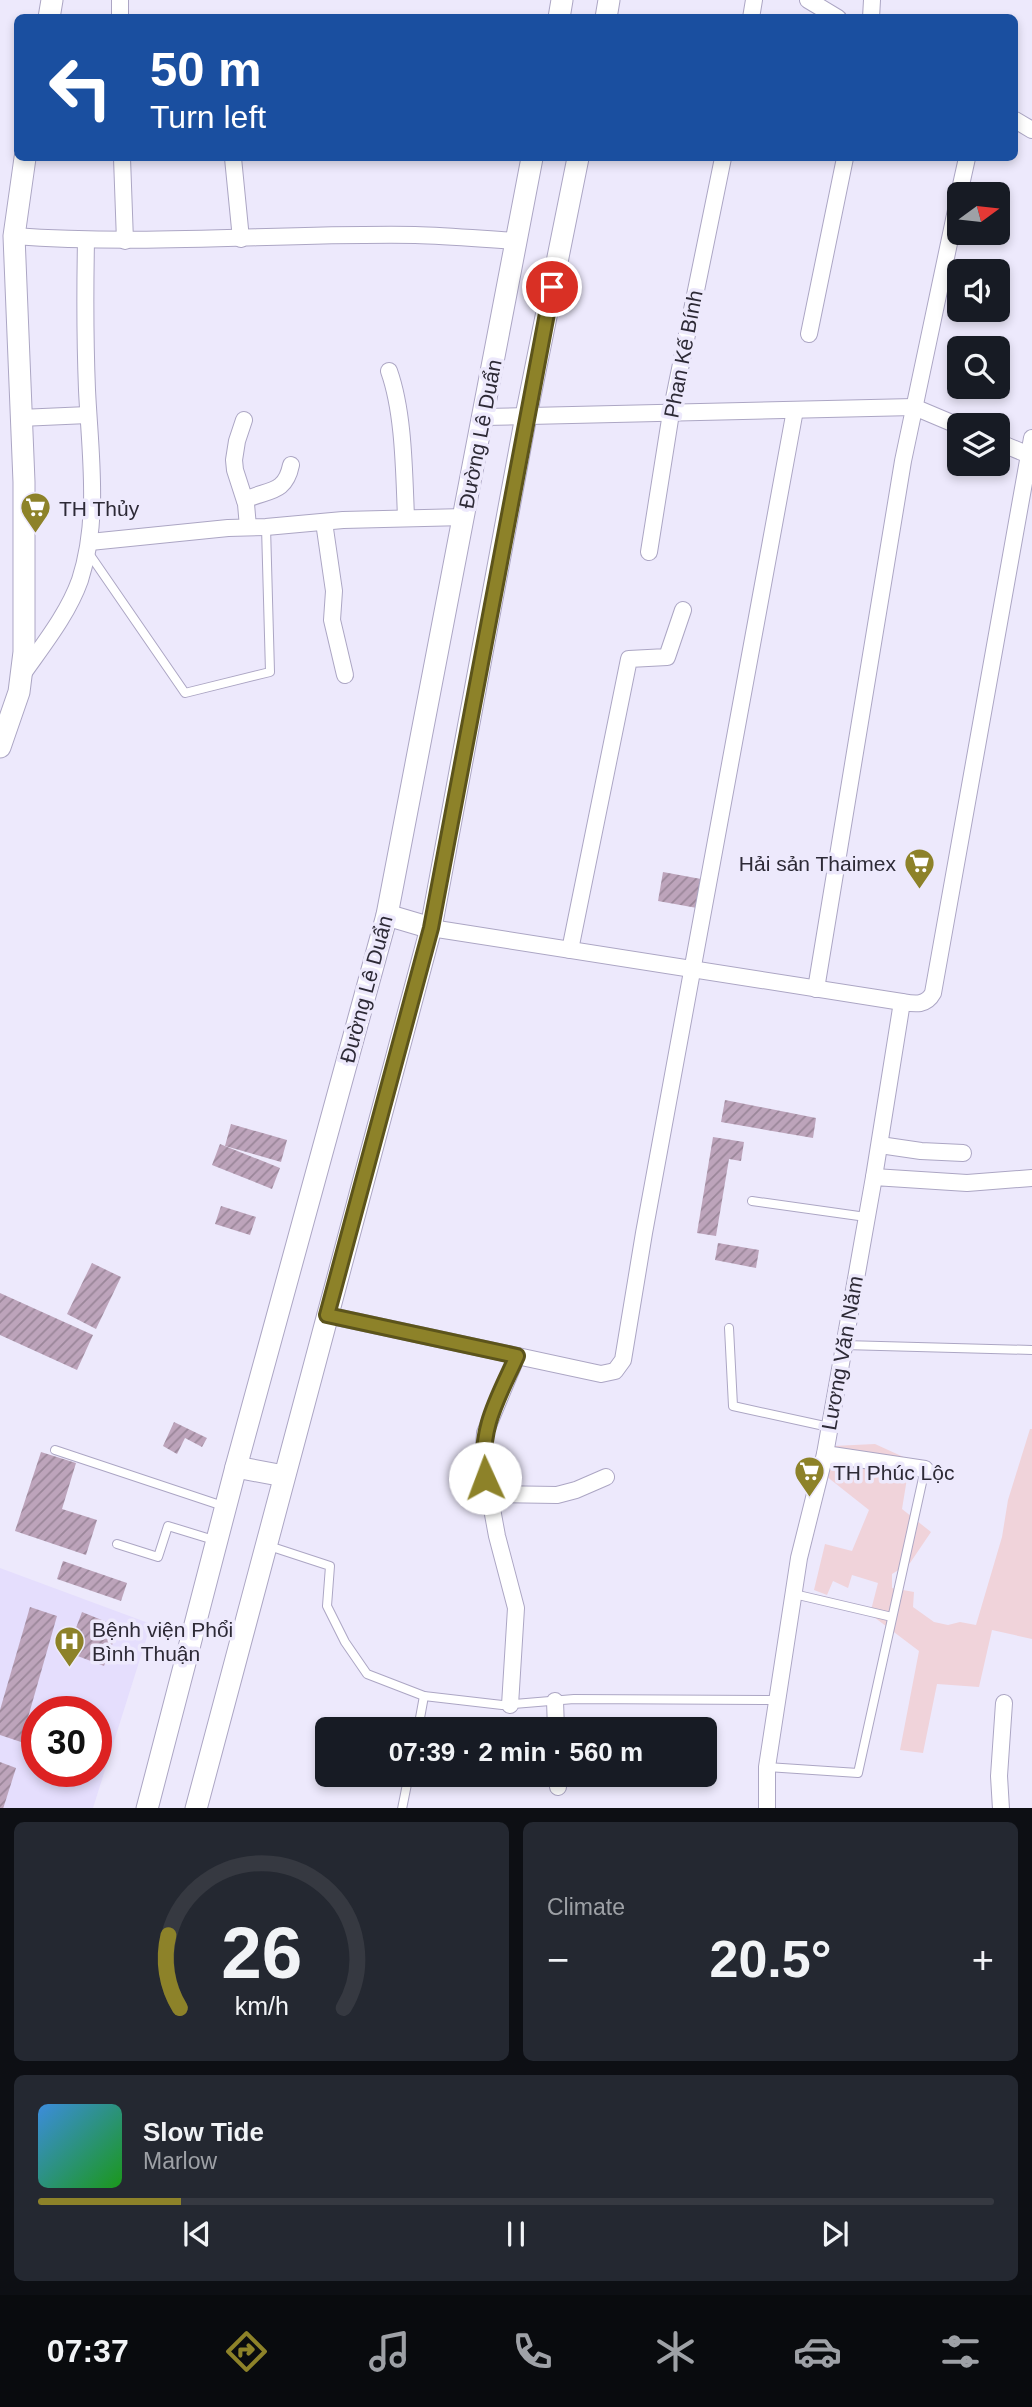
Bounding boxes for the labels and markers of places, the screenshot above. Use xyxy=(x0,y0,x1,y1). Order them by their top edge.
pin xyxy=(522,257,582,317)
supermarket icon: TH Thủy xyxy=(19,491,53,535)
place label: TH Thủy xyxy=(59,497,140,520)
supermarket icon: Hải sản Thaimex xyxy=(902,846,936,890)
place label: Hải sản Thaimex xyxy=(739,852,896,875)
supermarket icon: TH Phúc Lộc xyxy=(793,1455,827,1499)
place label: TH Phúc Lộc xyxy=(833,1461,954,1484)
place label: Bệnh viện Phổi Bình Thuận xyxy=(92,1618,233,1665)
hospital icon: Bệnh viện Phổi Bình Thuận xyxy=(52,1624,86,1668)

